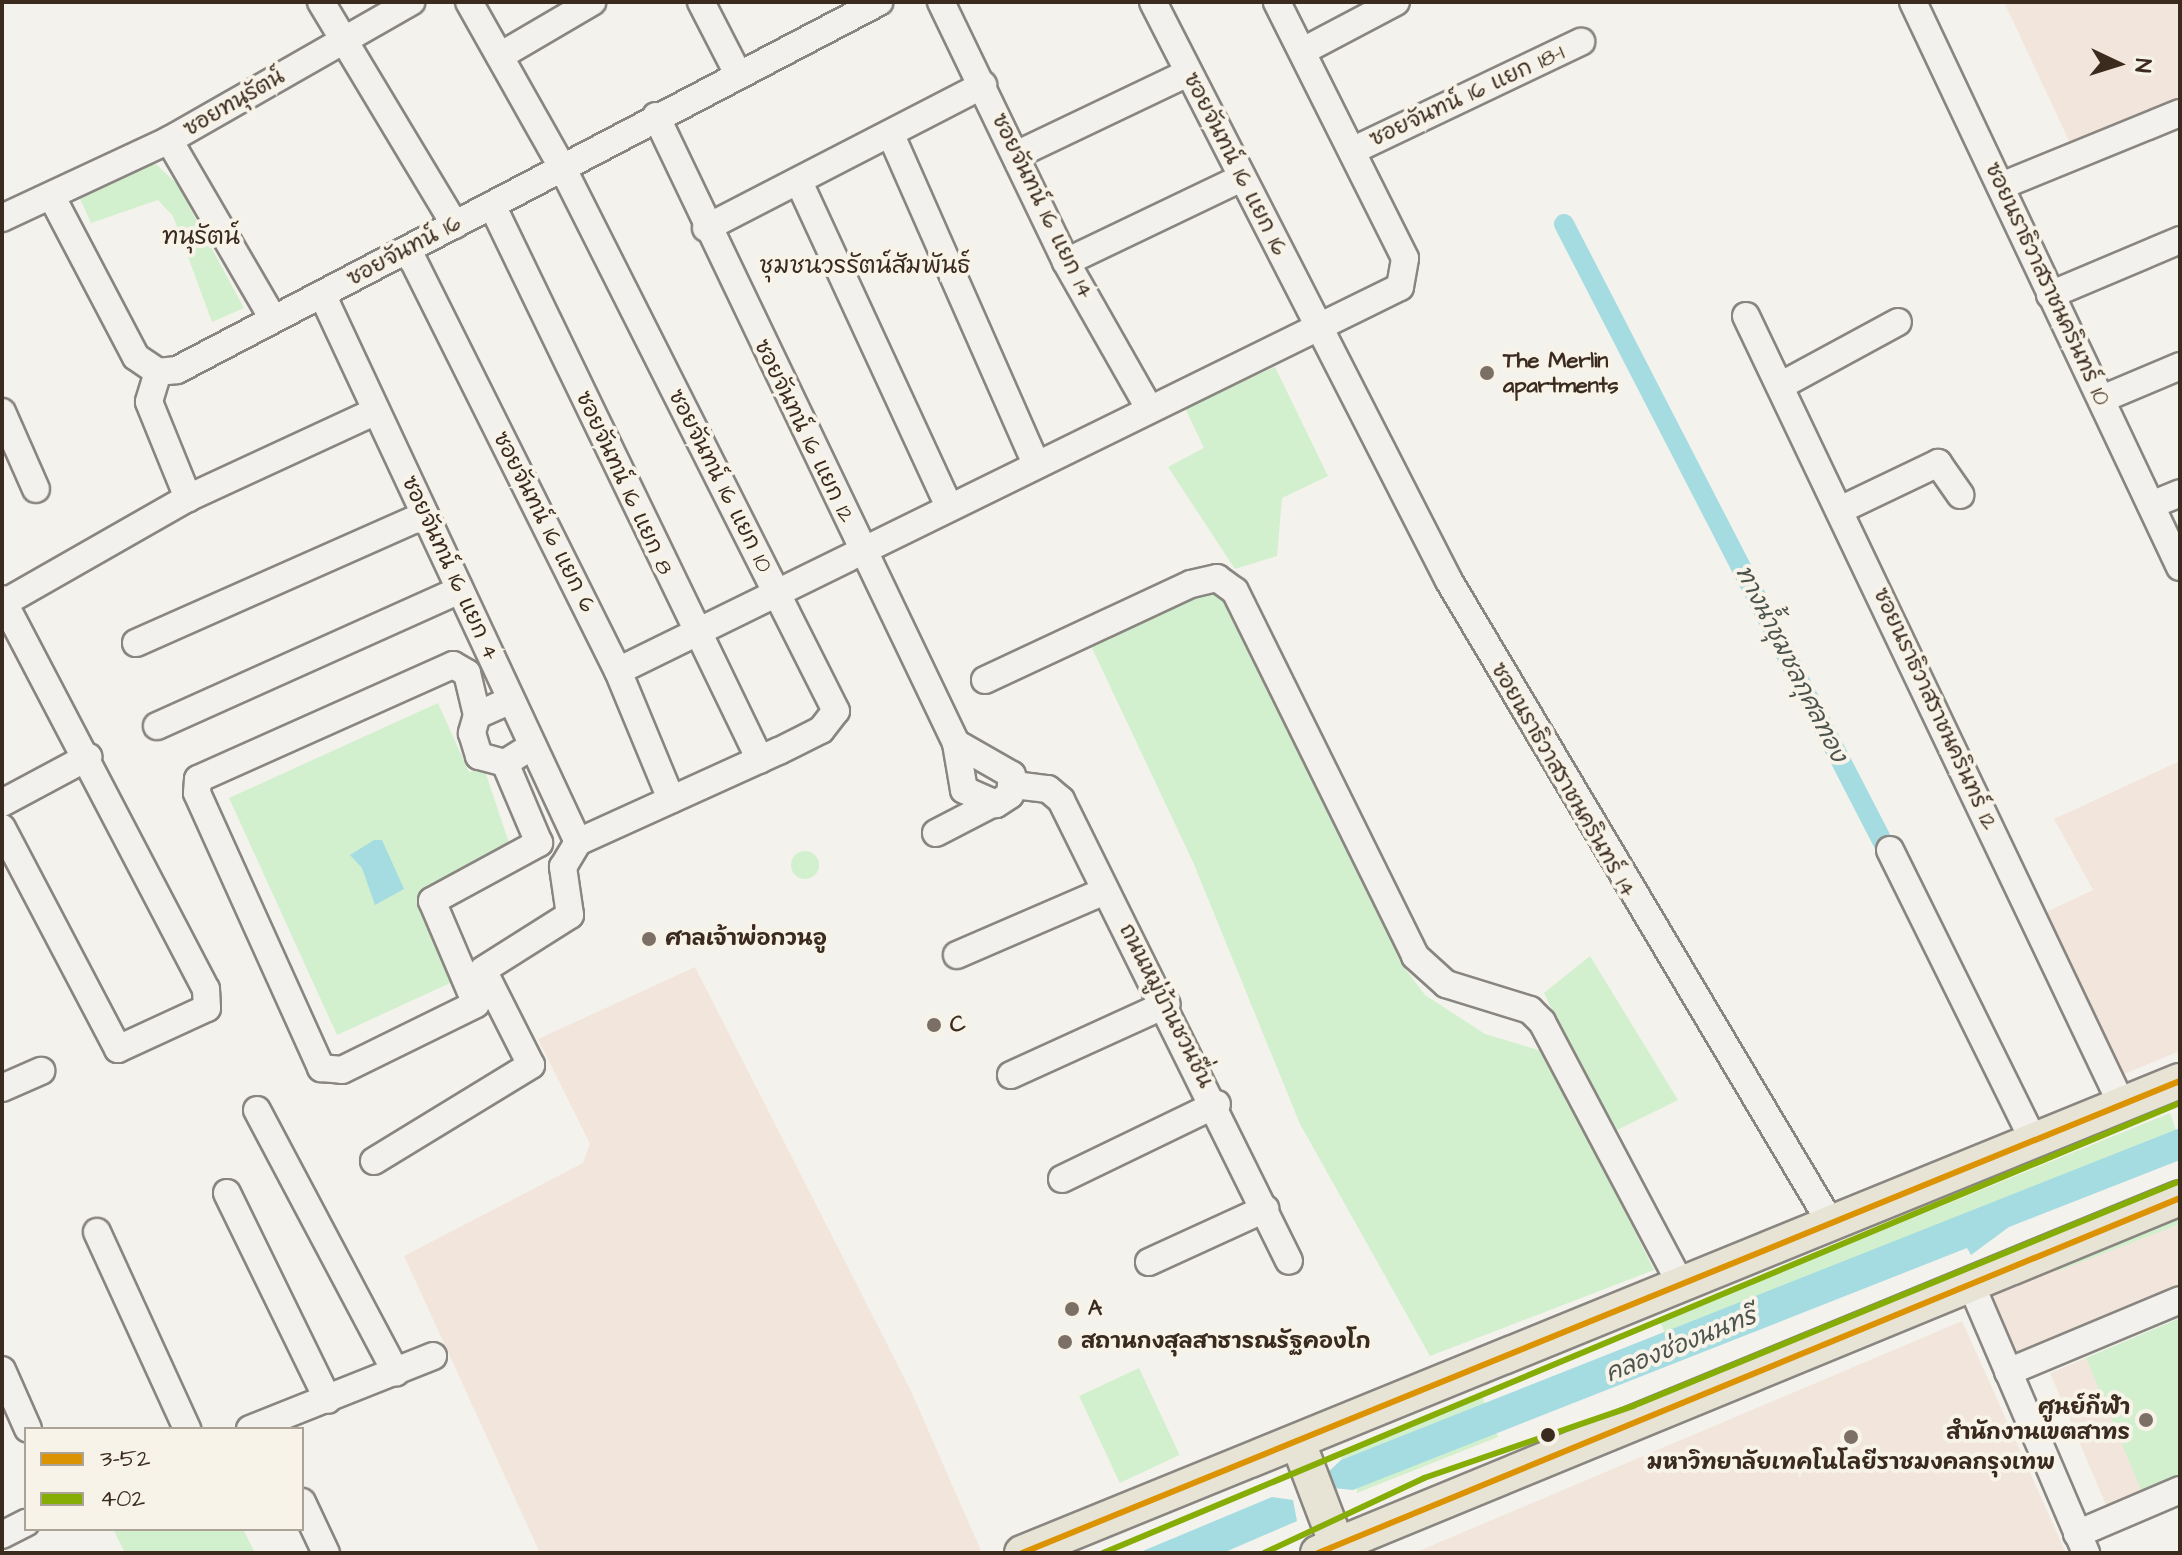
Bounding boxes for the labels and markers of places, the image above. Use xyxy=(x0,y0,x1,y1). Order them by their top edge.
place label: The Merlin apartments xyxy=(1503,347,1619,398)
marker: The Merlin apartments xyxy=(1478,364,1496,382)
place label: ศาลเจ้าพ่อกวนอู xyxy=(665,926,827,952)
marker: ศาลเจ้าพ่อกวนอู xyxy=(640,930,658,948)
place label: C xyxy=(950,1012,966,1038)
marker: C xyxy=(925,1016,943,1034)
place label: A xyxy=(1088,1296,1102,1322)
marker: A xyxy=(1063,1300,1081,1318)
place label: สถานกงสุลสาธารณรัฐคองโก xyxy=(1081,1329,1370,1355)
marker: สถานกงสุลสาธารณรัฐคองโก xyxy=(1056,1333,1074,1351)
place label: ศูนย์กีฬา สำนักงานเขตสาทร xyxy=(1946,1394,2130,1446)
marker: ศูนย์กีฬา สำนักงานเขตสาทร xyxy=(2137,1411,2155,1429)
unlabelled marker xyxy=(1540,1427,1556,1443)
marker: มหาวิทยาลัยเทคโนโลยีราชมงคลกรุงเทพ xyxy=(1842,1428,1860,1446)
place label: มหาวิทยาลัยเทคโนโลยีราชมงคลกรุงเทพ xyxy=(1647,1450,2055,1476)

